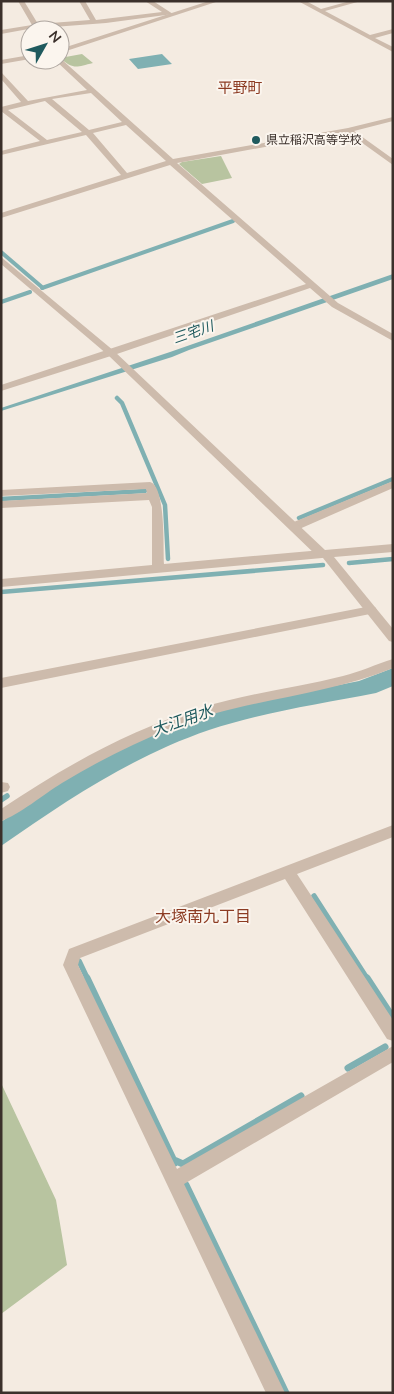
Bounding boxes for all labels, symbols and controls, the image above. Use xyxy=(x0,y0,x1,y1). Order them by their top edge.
north arrow xyxy=(20,20,70,70)
text: N xyxy=(45,27,65,47)
district label: 平野町 xyxy=(217,78,263,97)
place label: 県立稲沢高等学校 xyxy=(266,132,362,147)
marker: 県立稲沢高等学校 xyxy=(250,134,262,146)
water label: 三宅川 xyxy=(170,316,218,347)
water label: 大江用水 xyxy=(149,699,217,740)
district label: 大塚南九丁目 xyxy=(155,906,251,926)

